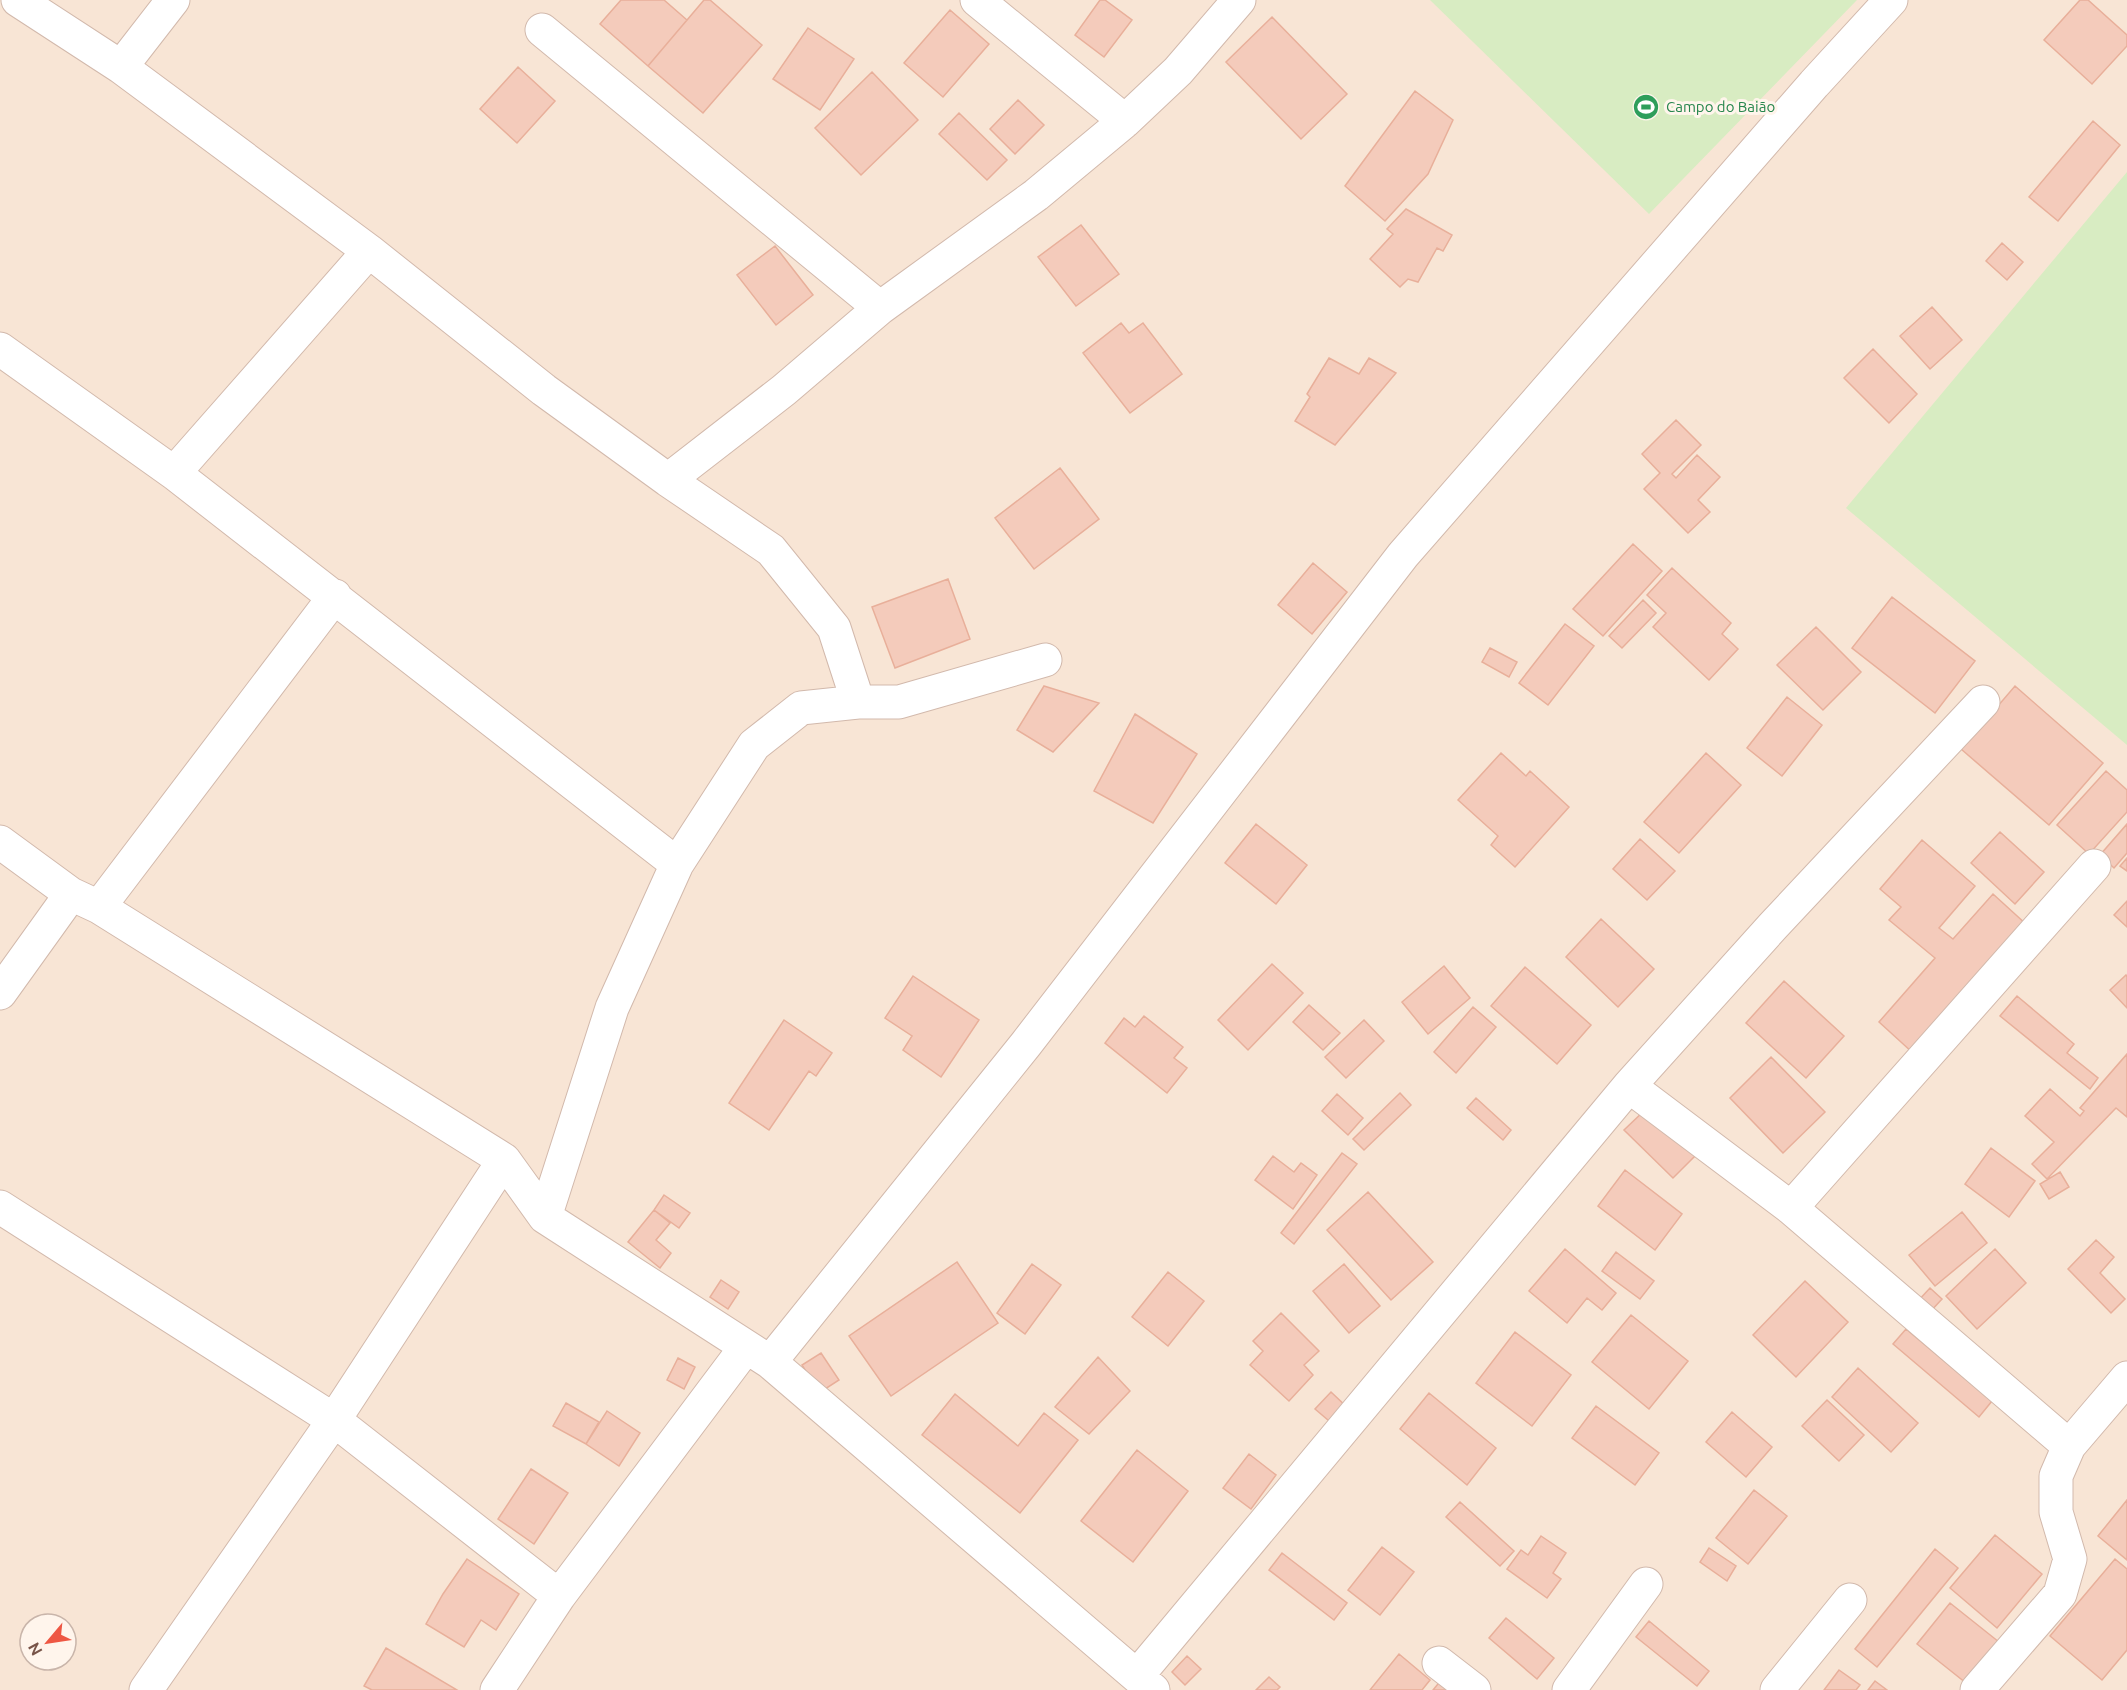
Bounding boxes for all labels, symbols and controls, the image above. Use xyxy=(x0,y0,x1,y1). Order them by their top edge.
sports icon: Campo do Baião xyxy=(1631,92,1661,122)
place label: Campo do Baião xyxy=(1666,98,1775,115)
north arrow xyxy=(18,1612,78,1672)
text: N xyxy=(24,1640,46,1659)

